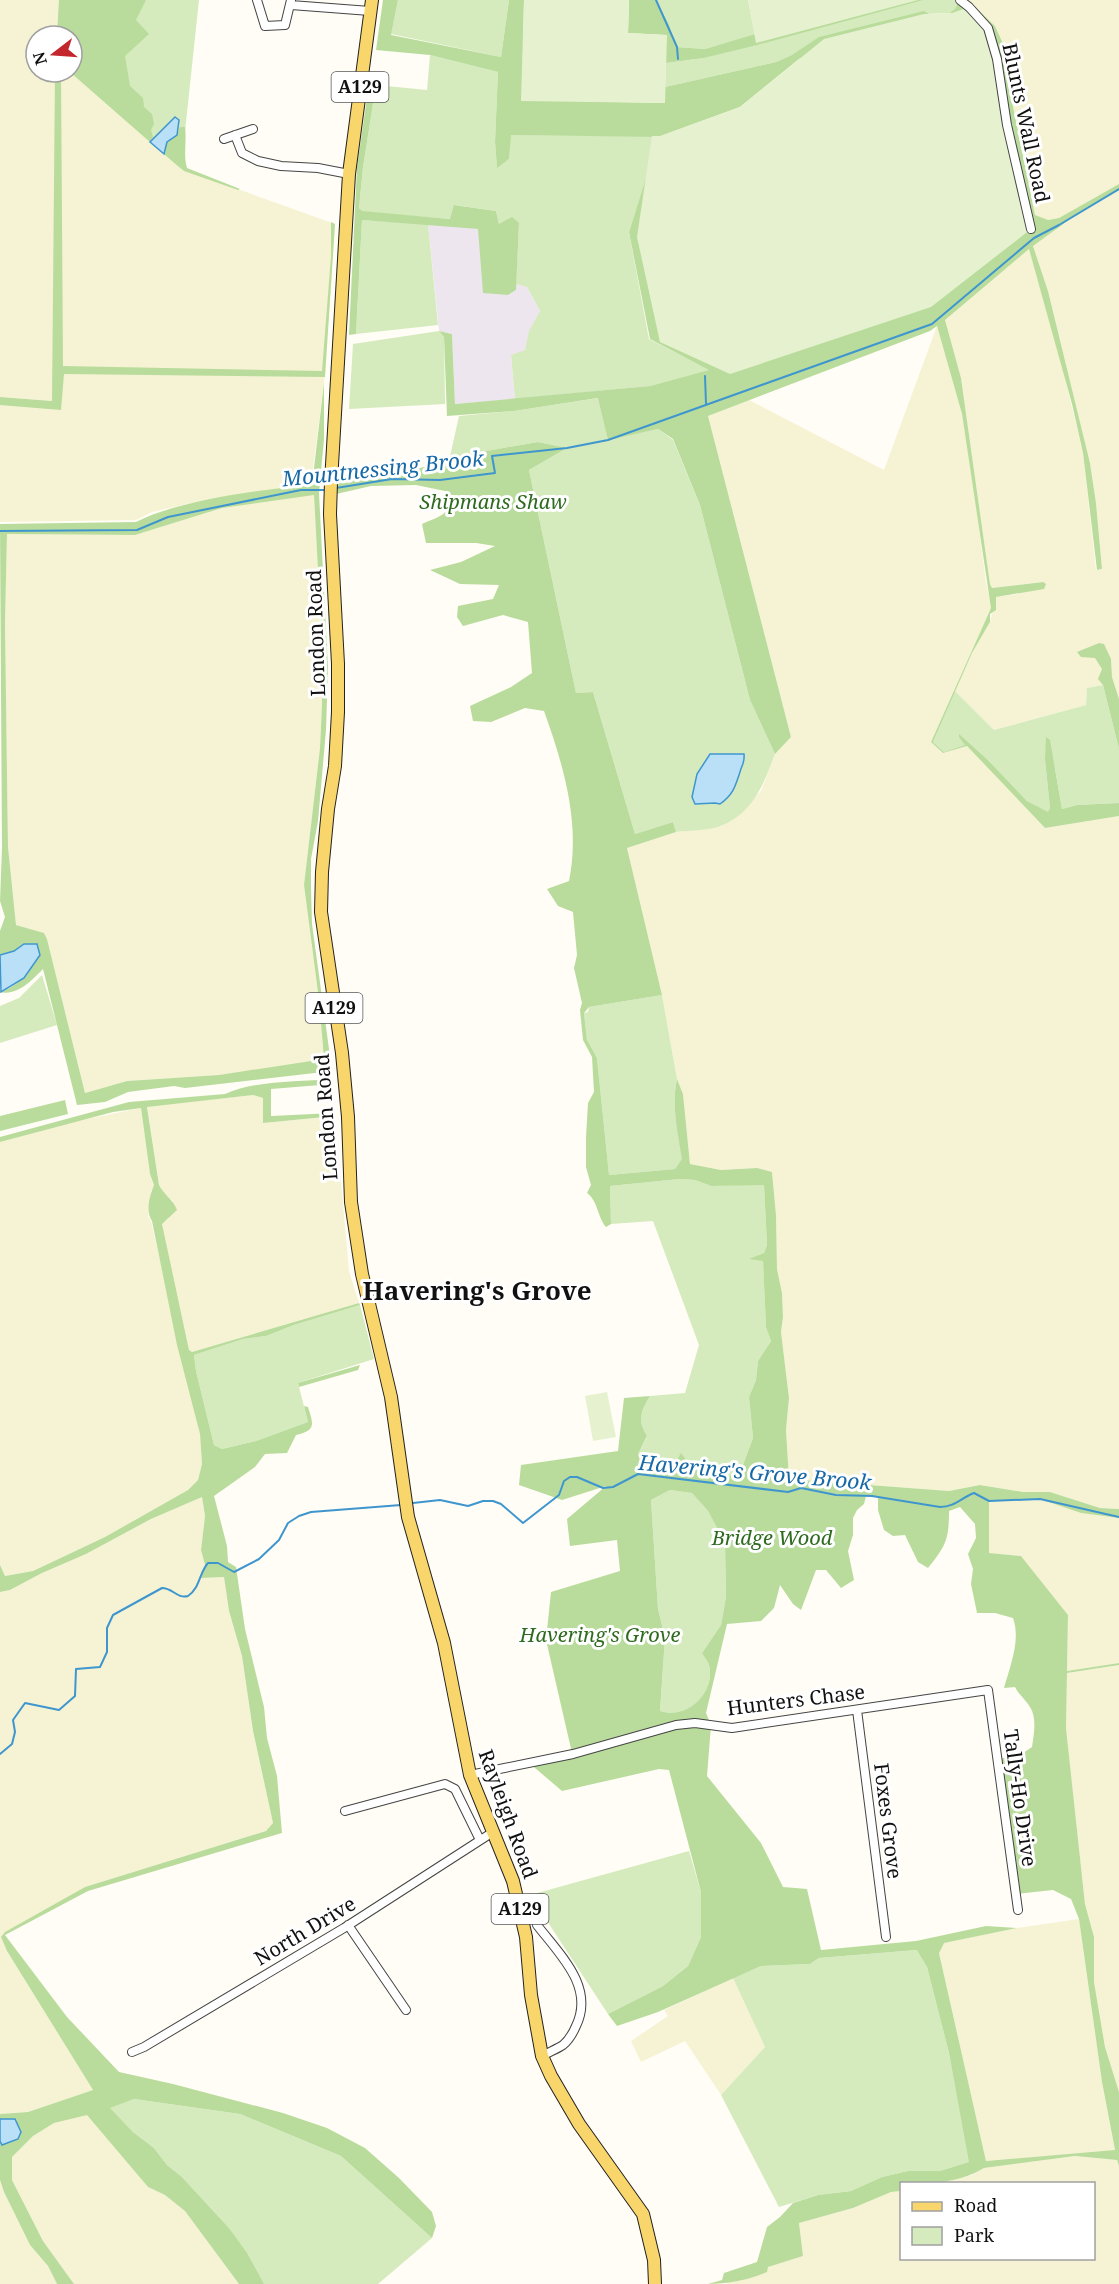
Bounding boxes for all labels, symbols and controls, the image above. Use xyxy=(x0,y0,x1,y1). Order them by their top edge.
north arrow xyxy=(24,24,84,84)
street label: Blunts Wall Road xyxy=(996,40,1057,205)
text: N xyxy=(27,49,52,68)
road number: A129 xyxy=(332,72,388,102)
water label: Mountnessing Brook xyxy=(280,443,486,493)
park label: Shipmans Shaw xyxy=(419,488,567,515)
street label: London Road xyxy=(300,569,331,697)
road number: A129 xyxy=(306,993,362,1023)
street label: London Road xyxy=(308,1053,343,1181)
district label: Havering's Grove xyxy=(362,1272,592,1308)
water label: Havering's Grove Brook xyxy=(637,1448,874,1496)
park label: Bridge Wood xyxy=(711,1524,833,1551)
park label: Havering's Grove xyxy=(519,1621,681,1648)
street label: Hunters Chase xyxy=(725,1678,866,1721)
street label: Tally-Ho Drive xyxy=(998,1728,1043,1868)
street label: Rayleigh Road xyxy=(473,1746,544,1882)
street label: Foxes Grove xyxy=(868,1761,909,1880)
street label: North Drive xyxy=(249,1890,360,1971)
road number: A129 xyxy=(492,1894,548,1924)
legend xyxy=(900,2182,1095,2260)
text: Road xyxy=(954,2193,997,2217)
text: Park xyxy=(954,2223,994,2247)

